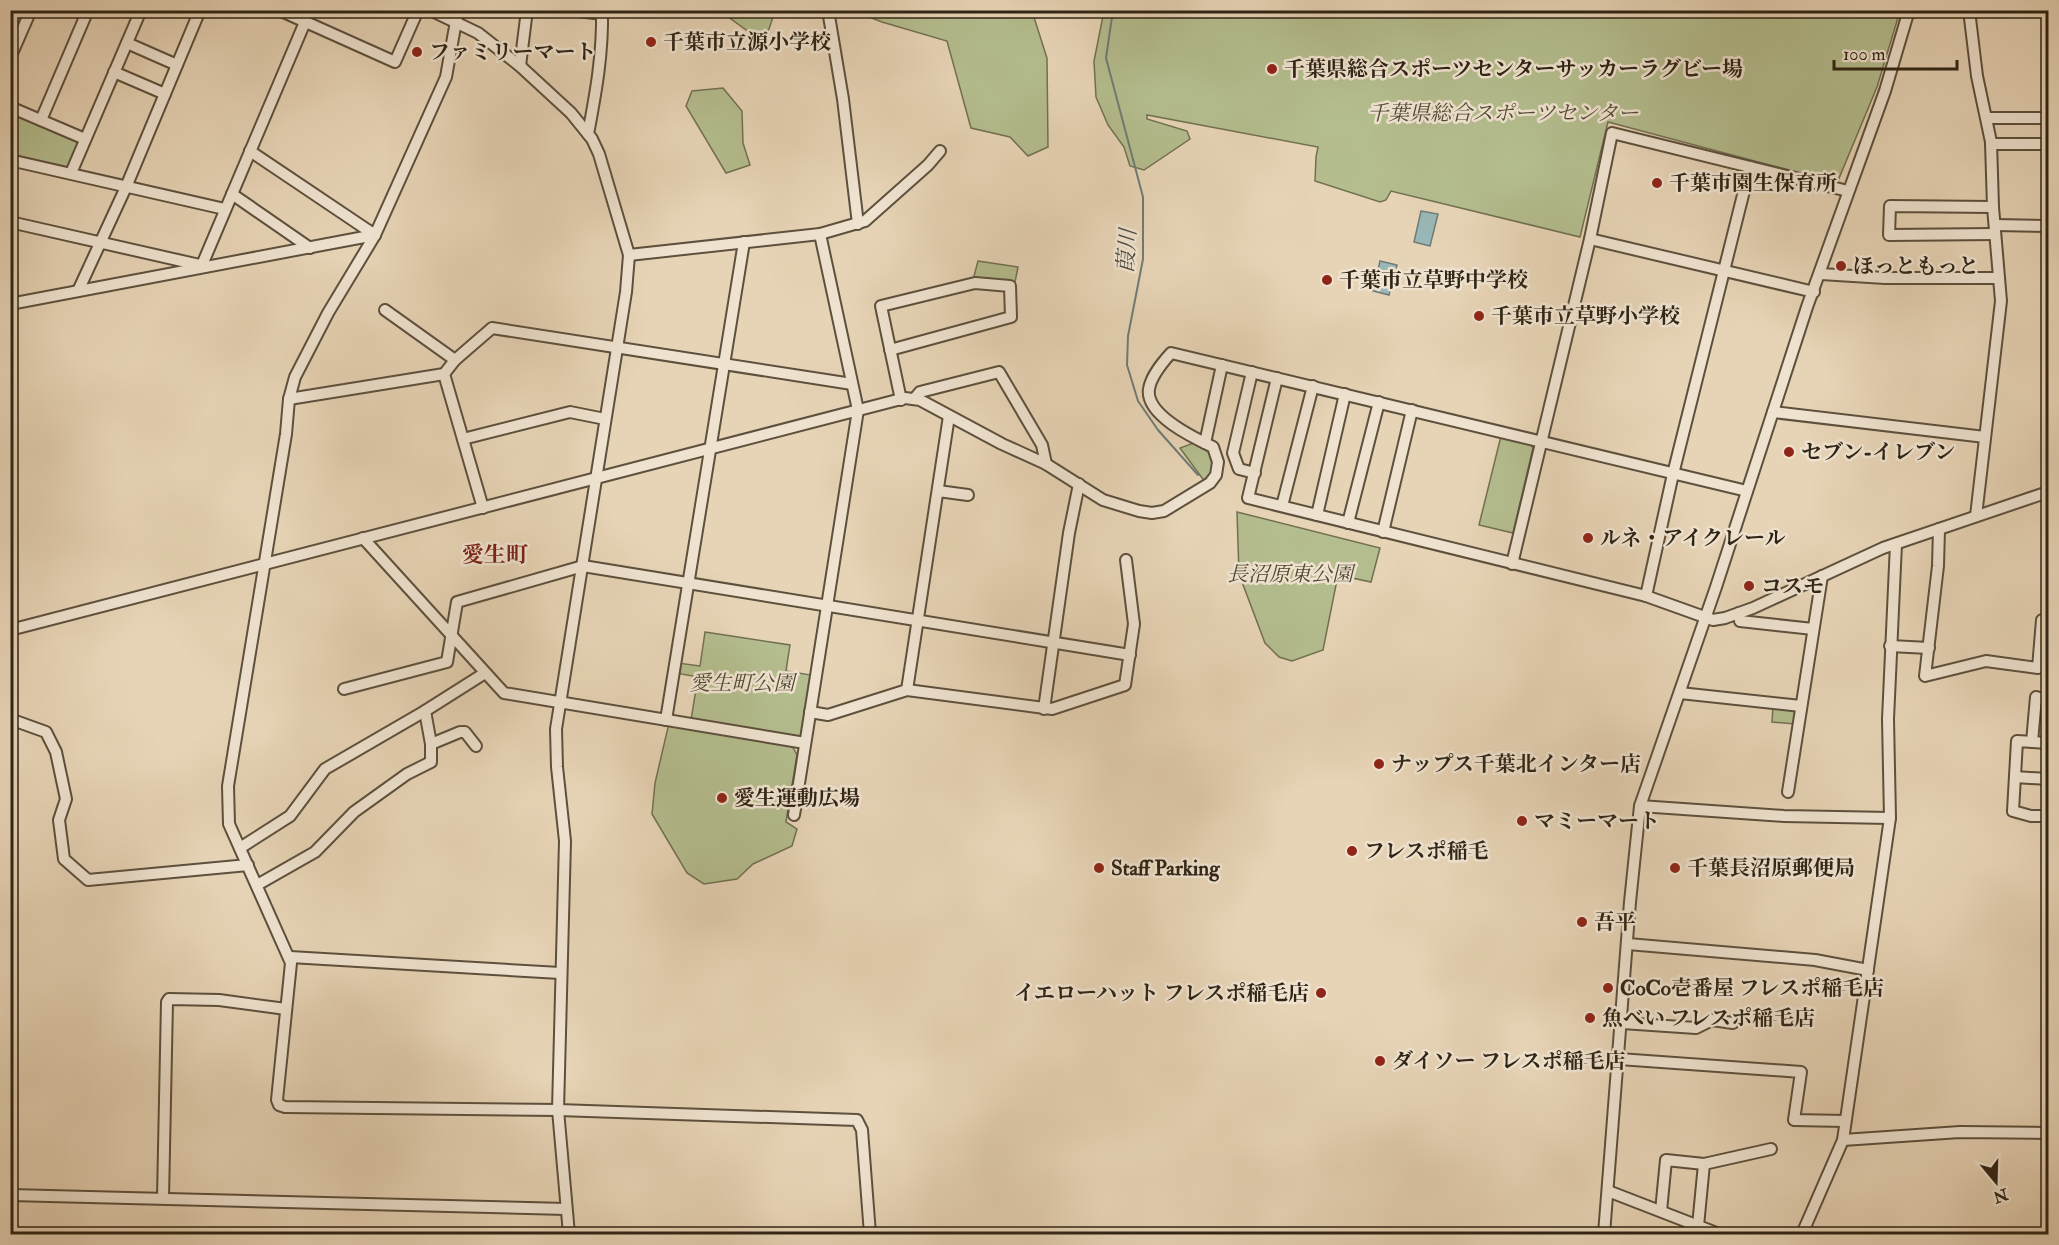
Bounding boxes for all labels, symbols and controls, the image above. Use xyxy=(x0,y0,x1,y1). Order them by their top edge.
place label: 千葉市立源小学校 xyxy=(663,29,831,56)
scale bar xyxy=(1834,33,1957,71)
marker: 千葉市立源小学校 xyxy=(644,35,658,49)
place label: ファミリーマート xyxy=(429,39,597,66)
text: 100 m xyxy=(1843,43,1886,66)
marker: ファミリーマート xyxy=(410,45,424,59)
place label: 千葉県総合スポーツセンターサッカーラグビー場 xyxy=(1284,56,1743,83)
marker: 千葉県総合スポーツセンターサッカーラグビー場 xyxy=(1265,62,1279,76)
park label: 千葉県総合スポーツセンター xyxy=(1367,100,1639,127)
place label: 千葉市園生保育所 xyxy=(1669,170,1837,197)
marker: 千葉市園生保育所 xyxy=(1650,176,1664,190)
water label: 葭川 xyxy=(1111,226,1143,274)
place label: ほっともっと xyxy=(1853,253,1979,280)
marker: ほっともっと xyxy=(1834,259,1848,273)
place label: 千葉市立草野中学校 xyxy=(1339,267,1528,294)
marker: 千葉市立草野中学校 xyxy=(1320,273,1334,287)
place label: 千葉市立草野小学校 xyxy=(1491,303,1680,330)
marker: 千葉市立草野小学校 xyxy=(1472,309,1486,323)
place label: セブン-イレブン xyxy=(1801,439,1955,466)
marker: セブン-イレブン xyxy=(1782,445,1796,459)
place label: ルネ・アイクレール xyxy=(1600,525,1786,552)
marker: ルネ・アイクレール xyxy=(1581,531,1595,545)
district label: 愛生町 xyxy=(462,541,528,569)
park label: 長沼原東公園 xyxy=(1227,561,1356,588)
place label: コスモ xyxy=(1761,573,1824,600)
marker: コスモ xyxy=(1742,579,1756,593)
park label: 愛生町公園 xyxy=(690,670,797,697)
place label: ナップス千葉北インター店 xyxy=(1391,751,1641,778)
marker: ナップス千葉北インター店 xyxy=(1372,757,1386,771)
place label: 愛生運動広場 xyxy=(734,785,860,812)
marker: 愛生運動広場 xyxy=(715,791,729,805)
place label: マミーマート xyxy=(1534,808,1660,835)
marker: マミーマート xyxy=(1515,814,1529,828)
place label: フレスポ稲毛 xyxy=(1364,838,1489,865)
marker: フレスポ稲毛 xyxy=(1345,844,1359,858)
place label: Staff Parking xyxy=(1111,855,1220,882)
place label: 千葉長沼原郵便局 xyxy=(1687,855,1855,882)
marker: Staff Parking xyxy=(1092,861,1106,875)
marker: 千葉長沼原郵便局 xyxy=(1668,861,1682,875)
place label: 吾平 xyxy=(1594,909,1636,936)
marker: 吾平 xyxy=(1575,915,1589,929)
place label: CoCo壱番屋 フレスポ稲毛店 xyxy=(1620,975,1884,1002)
place label: イエローハット フレスポ稲毛店 xyxy=(1014,980,1309,1007)
marker: CoCo壱番屋 フレスポ稲毛店 xyxy=(1601,981,1615,995)
marker: イエローハット フレスポ稲毛店 xyxy=(1314,986,1328,1000)
place label: 魚べい フレスポ稲毛店 xyxy=(1602,1005,1815,1032)
marker: 魚べい フレスポ稲毛店 xyxy=(1583,1011,1597,1025)
place label: ダイソー フレスポ稲毛店 xyxy=(1392,1048,1626,1075)
marker: ダイソー フレスポ稲毛店 xyxy=(1373,1054,1387,1068)
north arrow xyxy=(1966,1152,2026,1212)
text: N xyxy=(1990,1183,2012,1207)

